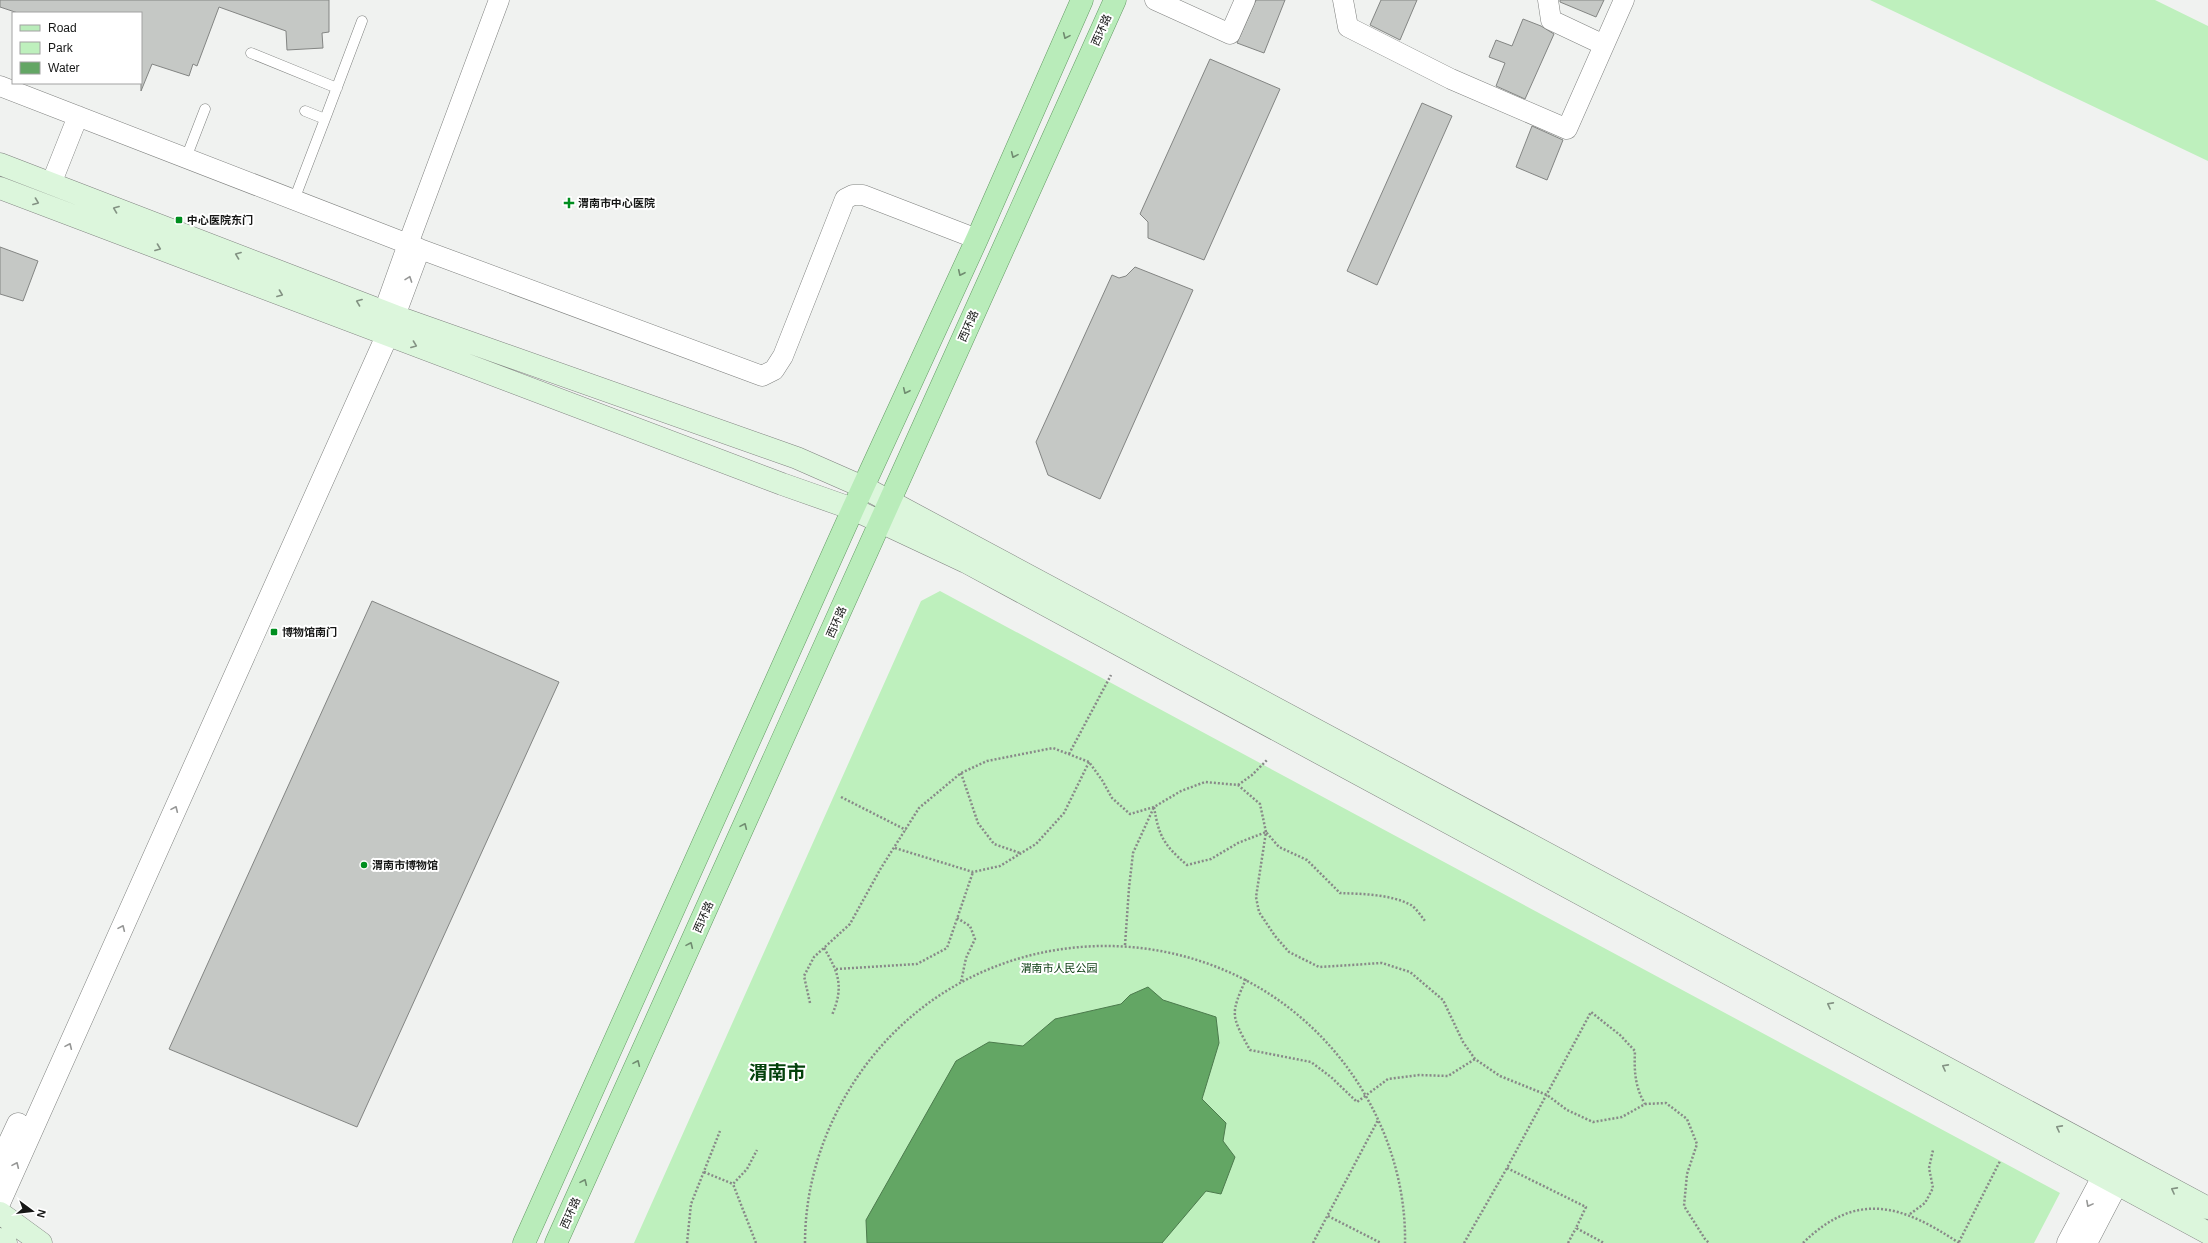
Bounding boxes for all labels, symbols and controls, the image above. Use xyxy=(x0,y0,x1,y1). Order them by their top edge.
legend xyxy=(12,12,142,84)
street label: 西环路 xyxy=(1089,12,1113,48)
text: Road xyxy=(48,21,77,35)
one-way arrow xyxy=(1063,32,1071,39)
text: Park xyxy=(48,41,74,55)
text: Water xyxy=(48,61,80,75)
one-way arrow xyxy=(1011,150,1019,158)
one-way arrow xyxy=(33,197,40,205)
marker: 渭南市中心医院 xyxy=(563,197,575,209)
place label: 渭南市中心医院 xyxy=(578,197,655,209)
one-way arrow xyxy=(113,205,120,213)
place label: 中心医院东门 xyxy=(187,214,253,226)
marker: 中心医院东门 xyxy=(174,215,184,225)
one-way arrow xyxy=(154,243,161,251)
one-way arrow xyxy=(234,252,241,260)
one-way arrow xyxy=(958,269,966,277)
one-way arrow xyxy=(404,276,412,283)
one-way arrow xyxy=(276,289,283,297)
one-way arrow xyxy=(356,299,363,307)
street label: 西环路 xyxy=(956,308,980,344)
one-way arrow xyxy=(411,340,418,348)
one-way arrow xyxy=(903,387,911,395)
street label: 西环路 xyxy=(824,604,848,640)
place label: 博物馆南门 xyxy=(282,626,337,638)
marker: 博物馆南门 xyxy=(269,627,279,637)
one-way arrow xyxy=(170,806,178,814)
one-way arrow xyxy=(739,823,747,830)
place label: 渭南市博物馆 xyxy=(372,859,438,871)
marker: 渭南市博物馆 xyxy=(359,860,369,870)
street label: 西环路 xyxy=(691,899,715,935)
one-way arrow xyxy=(117,924,125,932)
one-way arrow xyxy=(685,941,693,949)
park label: 渭南市人民公园 xyxy=(1021,962,1098,974)
one-way arrow xyxy=(1827,1002,1834,1010)
one-way arrow xyxy=(64,1043,72,1051)
one-way arrow xyxy=(632,1060,640,1068)
district label: 渭南市 xyxy=(748,1062,806,1083)
one-way arrow xyxy=(1941,1064,1949,1071)
one-way arrow xyxy=(2056,1125,2063,1133)
one-way arrow xyxy=(11,1162,19,1170)
one-way arrow xyxy=(579,1179,587,1186)
one-way arrow xyxy=(2170,1187,2178,1194)
north arrow xyxy=(12,1191,52,1231)
street label: 西环路 xyxy=(558,1195,582,1231)
one-way arrow xyxy=(2086,1200,2094,1207)
text: N xyxy=(35,1208,48,1219)

